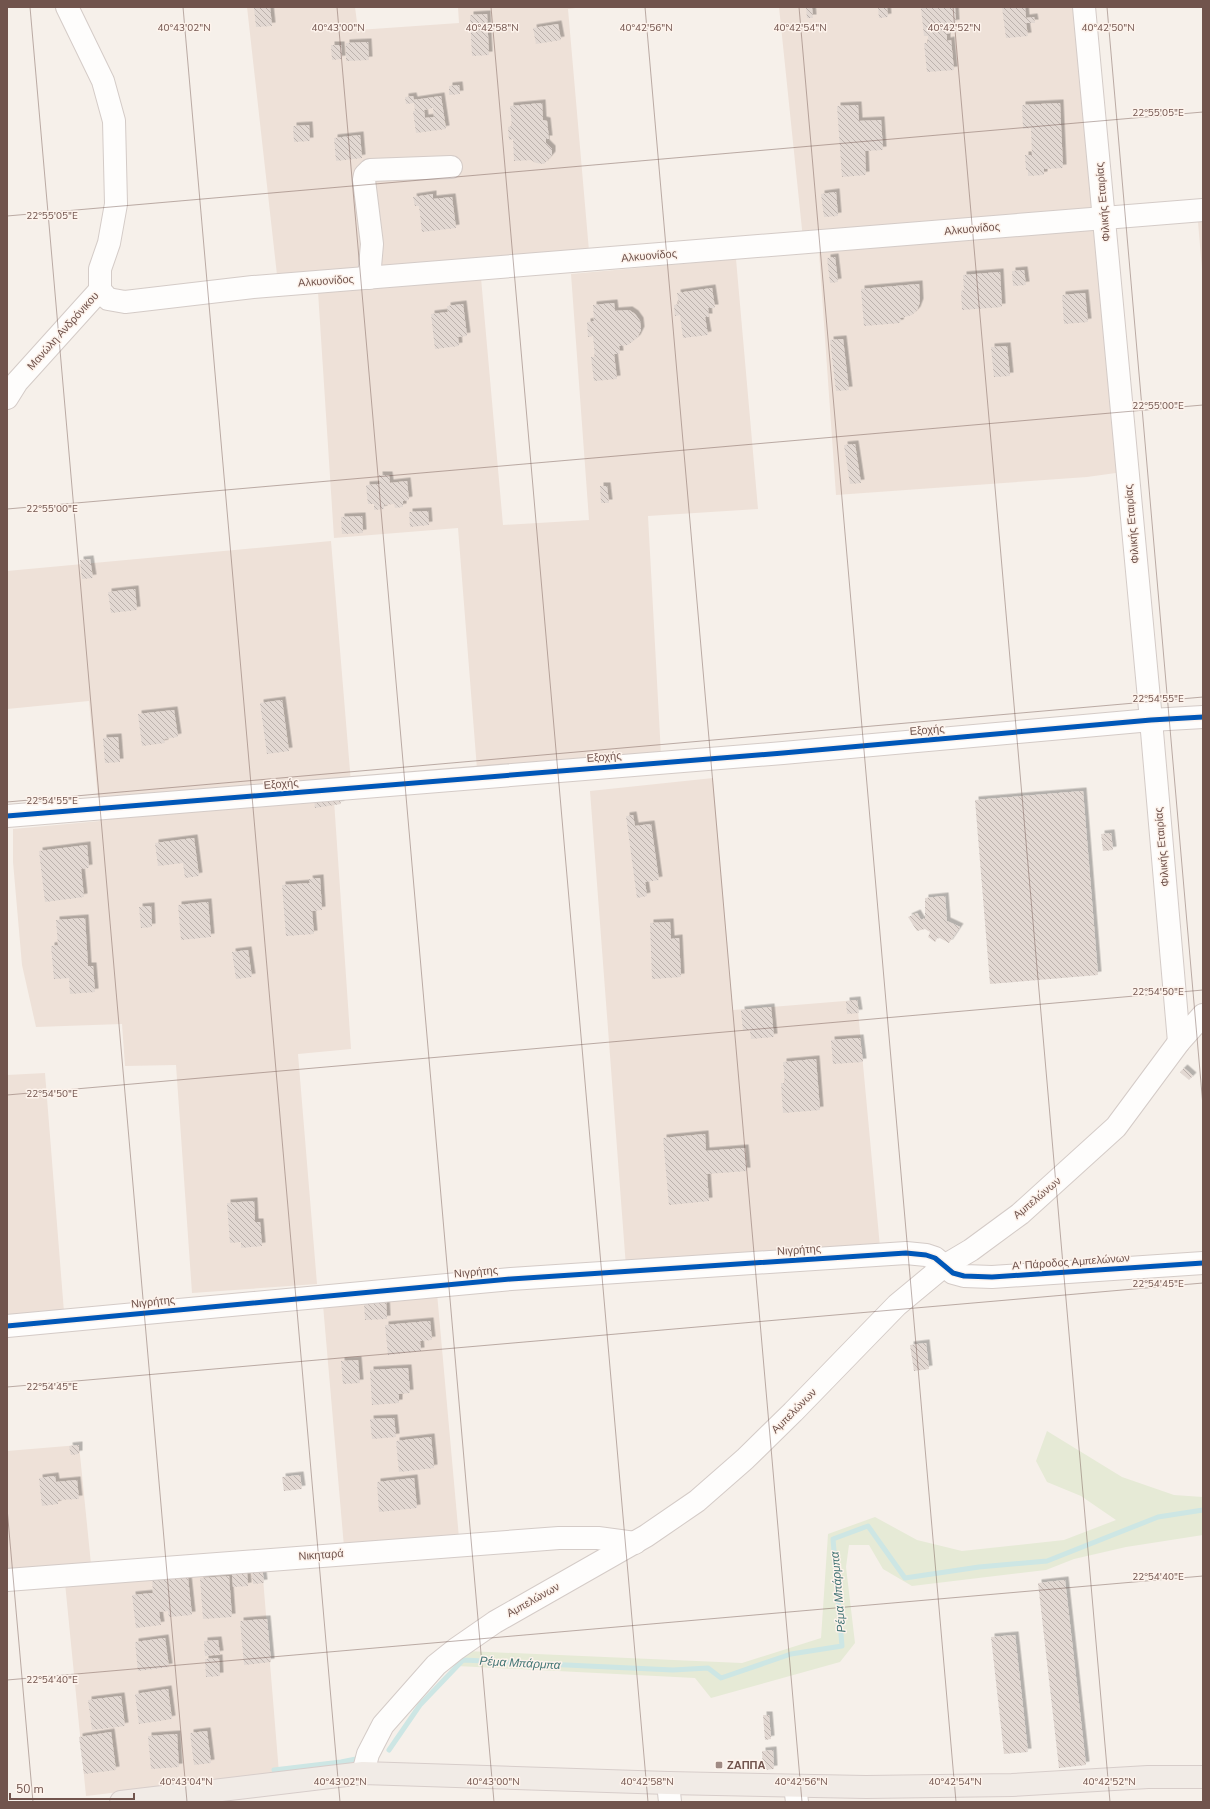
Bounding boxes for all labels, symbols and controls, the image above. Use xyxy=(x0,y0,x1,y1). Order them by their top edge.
text: 40°43'02"N xyxy=(157,21,211,35)
text: 40°43'00"N xyxy=(311,21,365,35)
text: 40°42'58"N xyxy=(465,21,519,35)
text: 40°42'56"N xyxy=(619,21,673,35)
text: 40°42'54"N xyxy=(773,21,827,35)
text: 40°42'52"N xyxy=(927,21,981,35)
text: 40°42'50"N xyxy=(1081,21,1135,35)
text: 22°55'05"E xyxy=(1132,106,1184,120)
street label: Φιλικής Εταιρίας xyxy=(1092,162,1114,242)
text: 22°55'05"E xyxy=(26,209,78,223)
street label: Αλκυονίδος xyxy=(943,219,1001,239)
street label: Αλκυονίδος xyxy=(620,246,678,266)
street label: Αλκυονίδος xyxy=(298,272,354,290)
street label: Μανώλη Ανδρόνικου xyxy=(24,289,102,373)
text: 22°55'00"E xyxy=(1132,399,1184,413)
street label: Φιλικής Εταιρίας xyxy=(1121,484,1143,564)
text: 22°55'00"E xyxy=(26,502,78,516)
text: 22°54'55"E xyxy=(1132,692,1184,706)
street label: Εξοχής xyxy=(909,721,945,739)
street label: Εξοχής xyxy=(586,748,622,766)
street label: Εξοχής xyxy=(263,775,299,793)
text: 22°54'55"E xyxy=(26,794,78,808)
street label: Φιλικής Εταιρίας xyxy=(1151,807,1173,887)
text: 22°54'50"E xyxy=(1132,985,1184,999)
text: 22°54'50"E xyxy=(26,1087,78,1101)
street label: Αμπελώνων xyxy=(1010,1173,1065,1223)
street label: Νιγρήτης xyxy=(777,1241,821,1259)
street label: Α' Πάροδος Αμπελώνων xyxy=(1012,1250,1131,1274)
street label: Νιγρήτης xyxy=(453,1263,499,1281)
text: 22°54'45"E xyxy=(1132,1277,1184,1291)
street label: Νιγρήτης xyxy=(130,1292,176,1312)
text: 22°54'45"E xyxy=(26,1380,78,1394)
street label: Αμπελώνων xyxy=(768,1385,820,1437)
street label: Νικηταρά xyxy=(298,1546,345,1564)
water label: Ρέμα Μπάρμπα xyxy=(826,1550,850,1633)
text: 22°54'40"E xyxy=(1132,1570,1184,1584)
street label: Αμπελώνων xyxy=(504,1579,563,1621)
water label: Ρέμα Μπάρμπα xyxy=(479,1653,562,1673)
text: 22°54'40"E xyxy=(26,1673,78,1687)
place label: ΖΑΠΠΑ xyxy=(727,1758,766,1773)
marker: ΖΑΠΠΑ xyxy=(714,1760,724,1770)
scale bar xyxy=(10,1775,134,1801)
text: 40°43'04"N xyxy=(159,1775,213,1789)
text: 40°43'02"N xyxy=(313,1775,367,1789)
text: 40°43'00"N xyxy=(466,1775,520,1789)
text: 40°42'58"N xyxy=(620,1775,674,1789)
text: 40°42'56"N xyxy=(774,1775,828,1789)
text: 40°42'54"N xyxy=(928,1775,982,1789)
text: 40°42'52"N xyxy=(1082,1775,1136,1789)
text: 50 m xyxy=(16,1781,44,1797)

